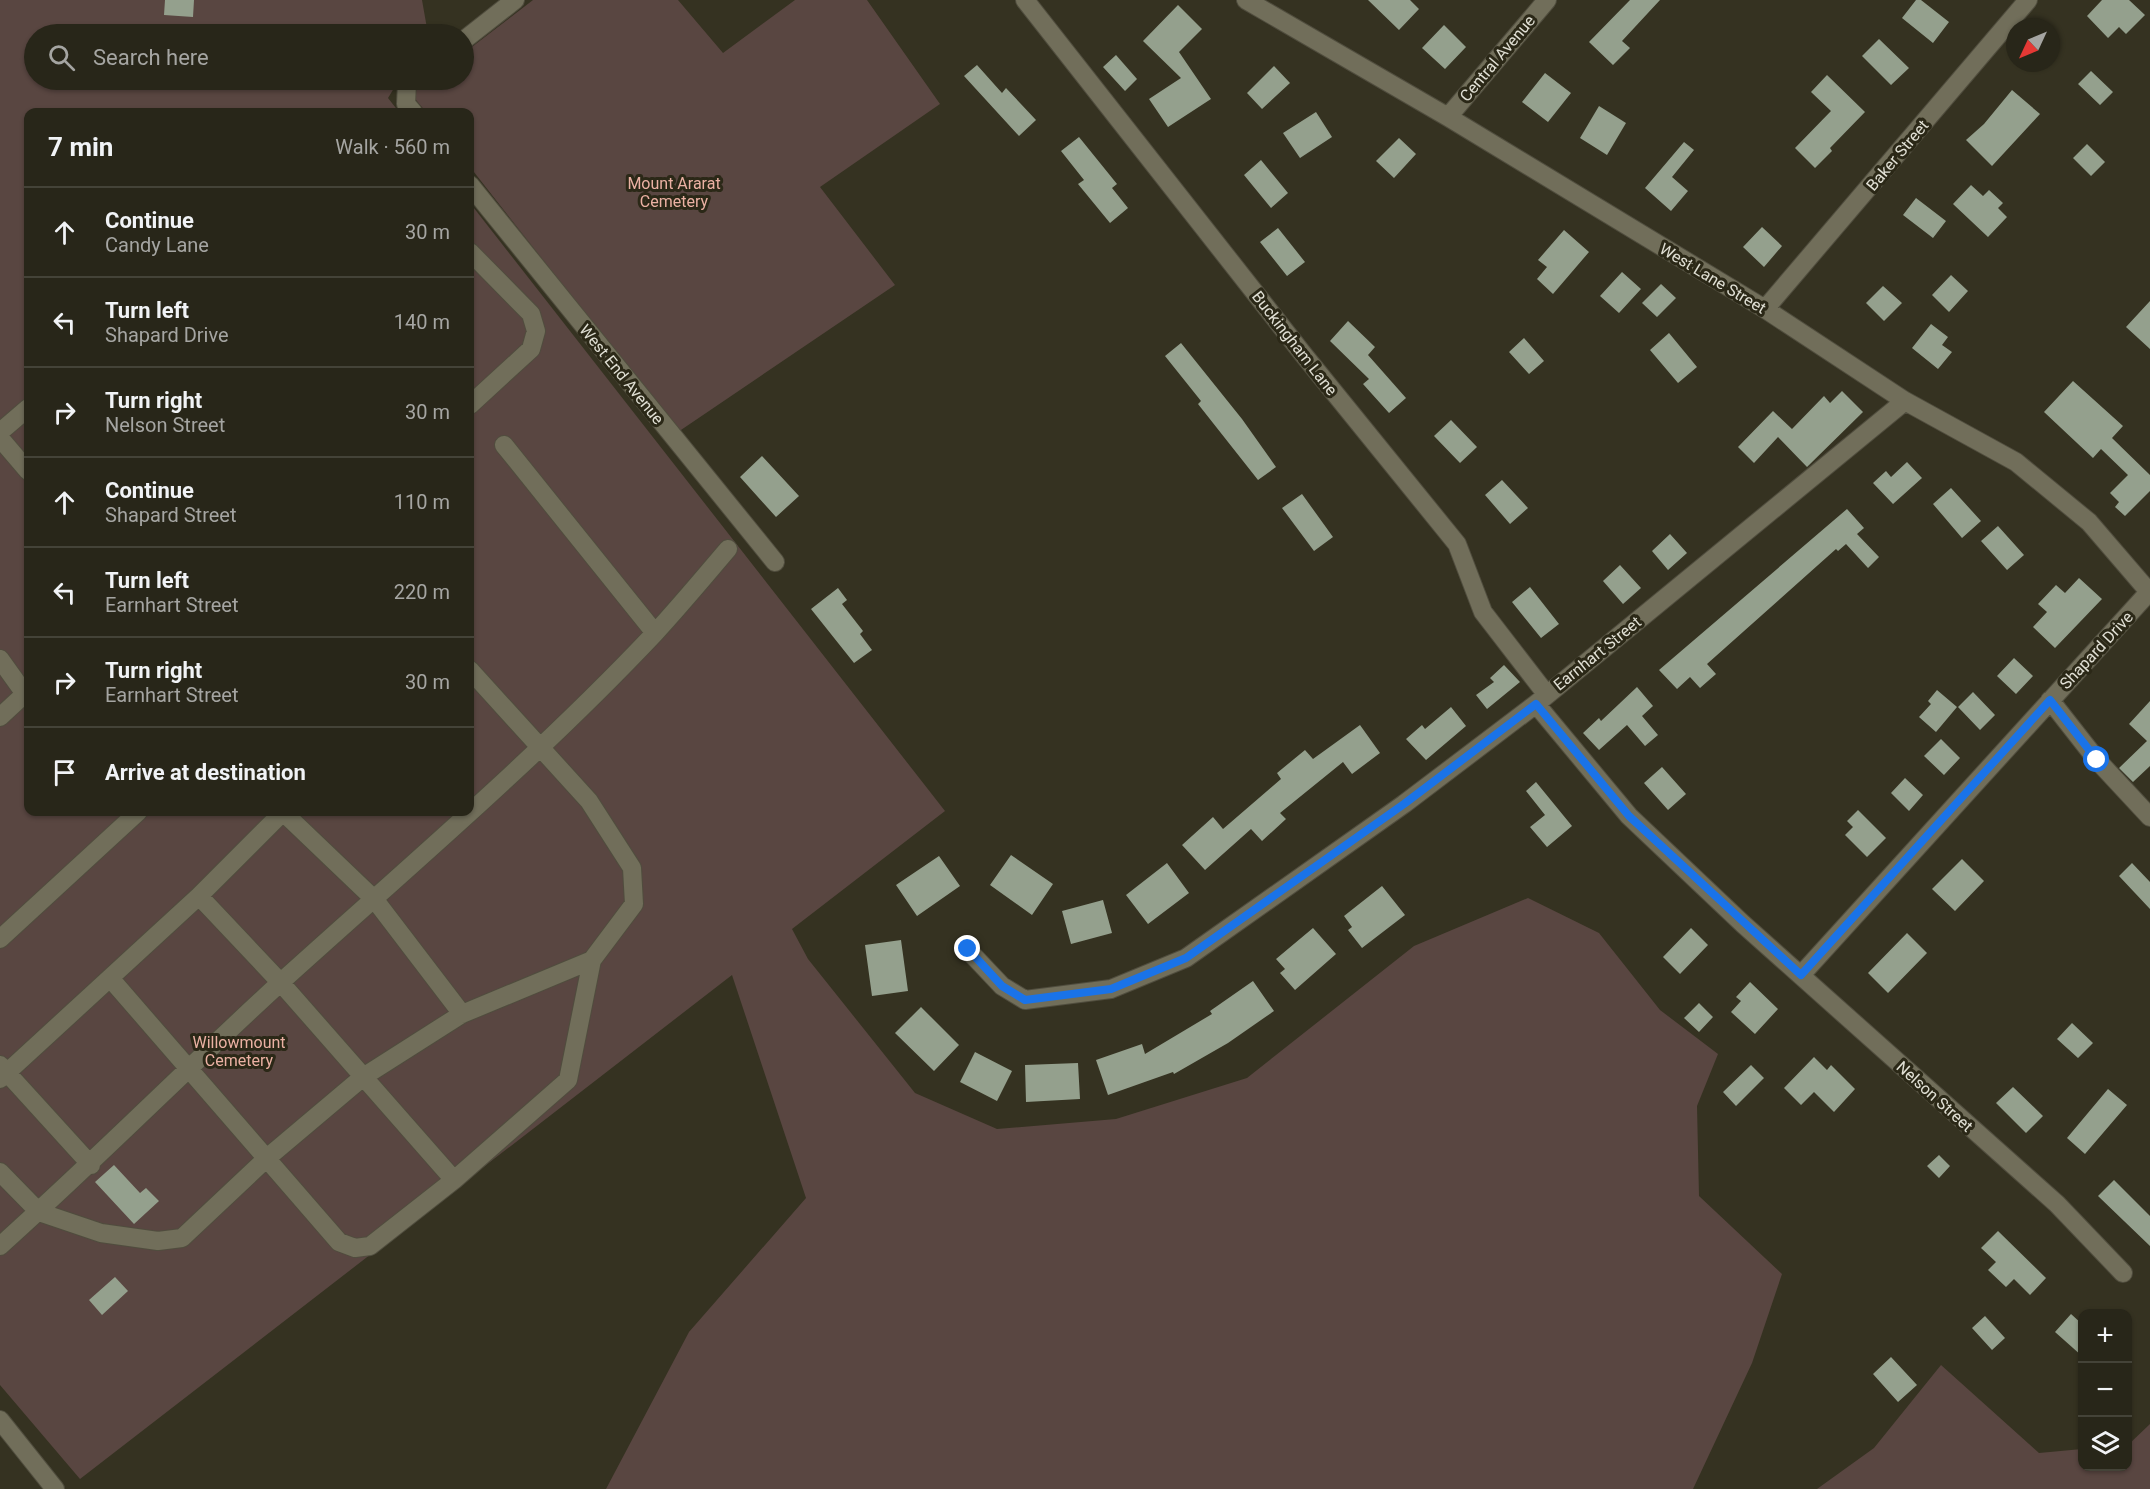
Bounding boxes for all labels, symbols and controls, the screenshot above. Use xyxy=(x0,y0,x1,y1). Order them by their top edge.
street label: Central Avenue xyxy=(1456,11,1539,105)
north arrow xyxy=(2006,18,2060,72)
search box xyxy=(24,24,474,90)
icon: search xyxy=(45,41,78,74)
text: Search here xyxy=(93,45,209,70)
street label: Baker Street xyxy=(1862,116,1933,195)
text: 7 min xyxy=(48,132,113,162)
text: Walk · 560 m xyxy=(335,135,450,159)
park label: Mount Ararat Cemetery xyxy=(627,174,721,211)
text: Continue xyxy=(105,208,194,233)
icon: ahead xyxy=(48,216,81,249)
text: 30 m xyxy=(405,220,450,244)
text: Candy Lane xyxy=(105,233,209,257)
street label: West Lane Street xyxy=(1656,239,1769,318)
street label: Buckingham Lane xyxy=(1248,287,1341,399)
text: Turn left xyxy=(105,298,189,323)
icon: left xyxy=(48,306,81,339)
text: 140 m xyxy=(394,310,450,334)
street label: West End Avenue xyxy=(575,320,668,428)
text: Shapard Drive xyxy=(105,323,229,347)
text: Turn right xyxy=(105,388,202,413)
icon: right xyxy=(48,396,81,429)
text: 30 m xyxy=(405,400,450,424)
text: Nelson Street xyxy=(105,413,225,437)
text: Continue xyxy=(105,478,194,503)
icon: ahead xyxy=(48,486,81,519)
text: 110 m xyxy=(394,490,450,514)
text: Shapard Street xyxy=(105,503,236,527)
text: Turn left xyxy=(105,568,189,593)
icon: left xyxy=(48,576,81,609)
text: 220 m xyxy=(394,580,450,604)
text: Earnhart Street xyxy=(105,593,239,617)
street label: Shapard Drive xyxy=(2056,608,2137,693)
street label: Earnhart Street xyxy=(1550,612,1645,694)
text: Turn right xyxy=(105,658,202,683)
icon: right xyxy=(48,666,81,699)
text: 30 m xyxy=(405,670,450,694)
text: Earnhart Street xyxy=(105,683,239,707)
route start xyxy=(2083,746,2109,772)
icon: arrive xyxy=(48,756,81,789)
text: Arrive at destination xyxy=(105,760,306,785)
route end xyxy=(954,935,980,961)
park label: Willowmount Cemetery xyxy=(192,1033,286,1070)
street label: Nelson Street xyxy=(1893,1057,1977,1136)
map controls xyxy=(2078,1309,2132,1471)
button: + xyxy=(2078,1309,2132,1363)
button: − xyxy=(2078,1363,2132,1417)
button: layers xyxy=(2078,1417,2132,1471)

